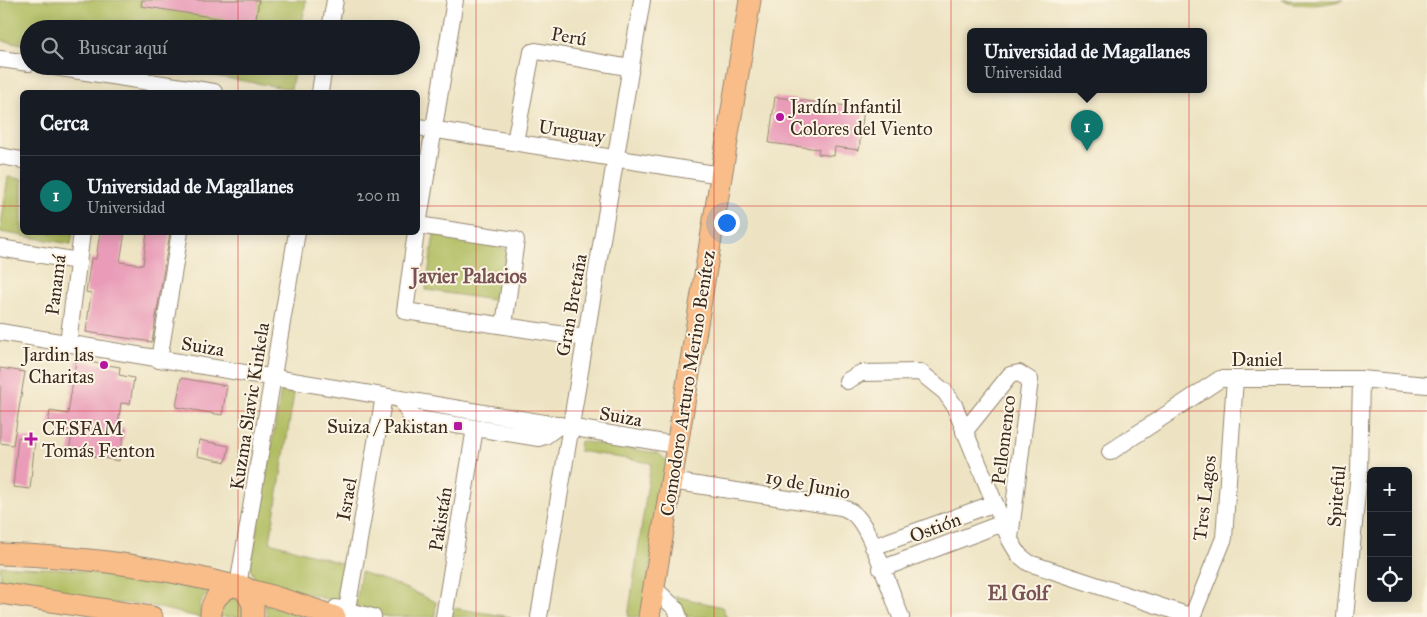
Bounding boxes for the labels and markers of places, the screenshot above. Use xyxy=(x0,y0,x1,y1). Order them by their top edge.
place label: Jardín Infantil Colores del Viento xyxy=(788,95,933,140)
pin: 1 xyxy=(1071,110,1103,151)
marker: Jardín Infantil Colores del Viento xyxy=(774,111,786,123)
place label: Jardin las Charitas xyxy=(20,343,94,388)
marker: Jardin las Charitas xyxy=(98,359,110,371)
place label: Suiza / Pakistan xyxy=(327,415,448,438)
place label: CESFAM Tomás Fenton xyxy=(42,417,155,462)
marker: Suiza / Pakistan xyxy=(452,420,464,432)
marker: CESFAM Tomás Fenton xyxy=(24,432,38,446)

